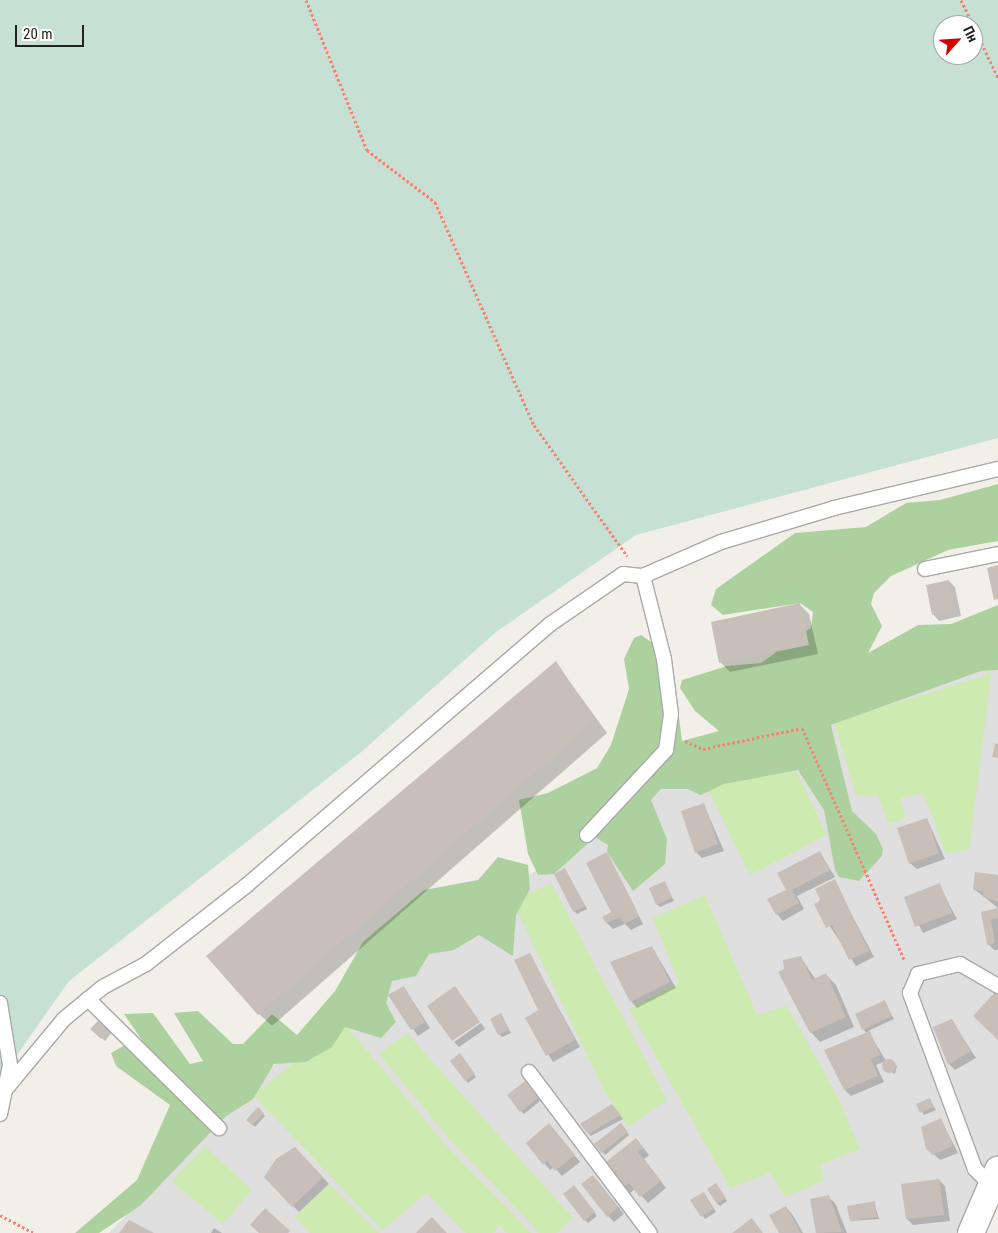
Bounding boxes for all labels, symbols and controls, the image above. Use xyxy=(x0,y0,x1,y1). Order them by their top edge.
scale bar xyxy=(18,15,86,47)
north arrow xyxy=(933,15,983,65)
text: Пн xyxy=(960,23,981,44)
text: 20 m xyxy=(23,25,53,43)

